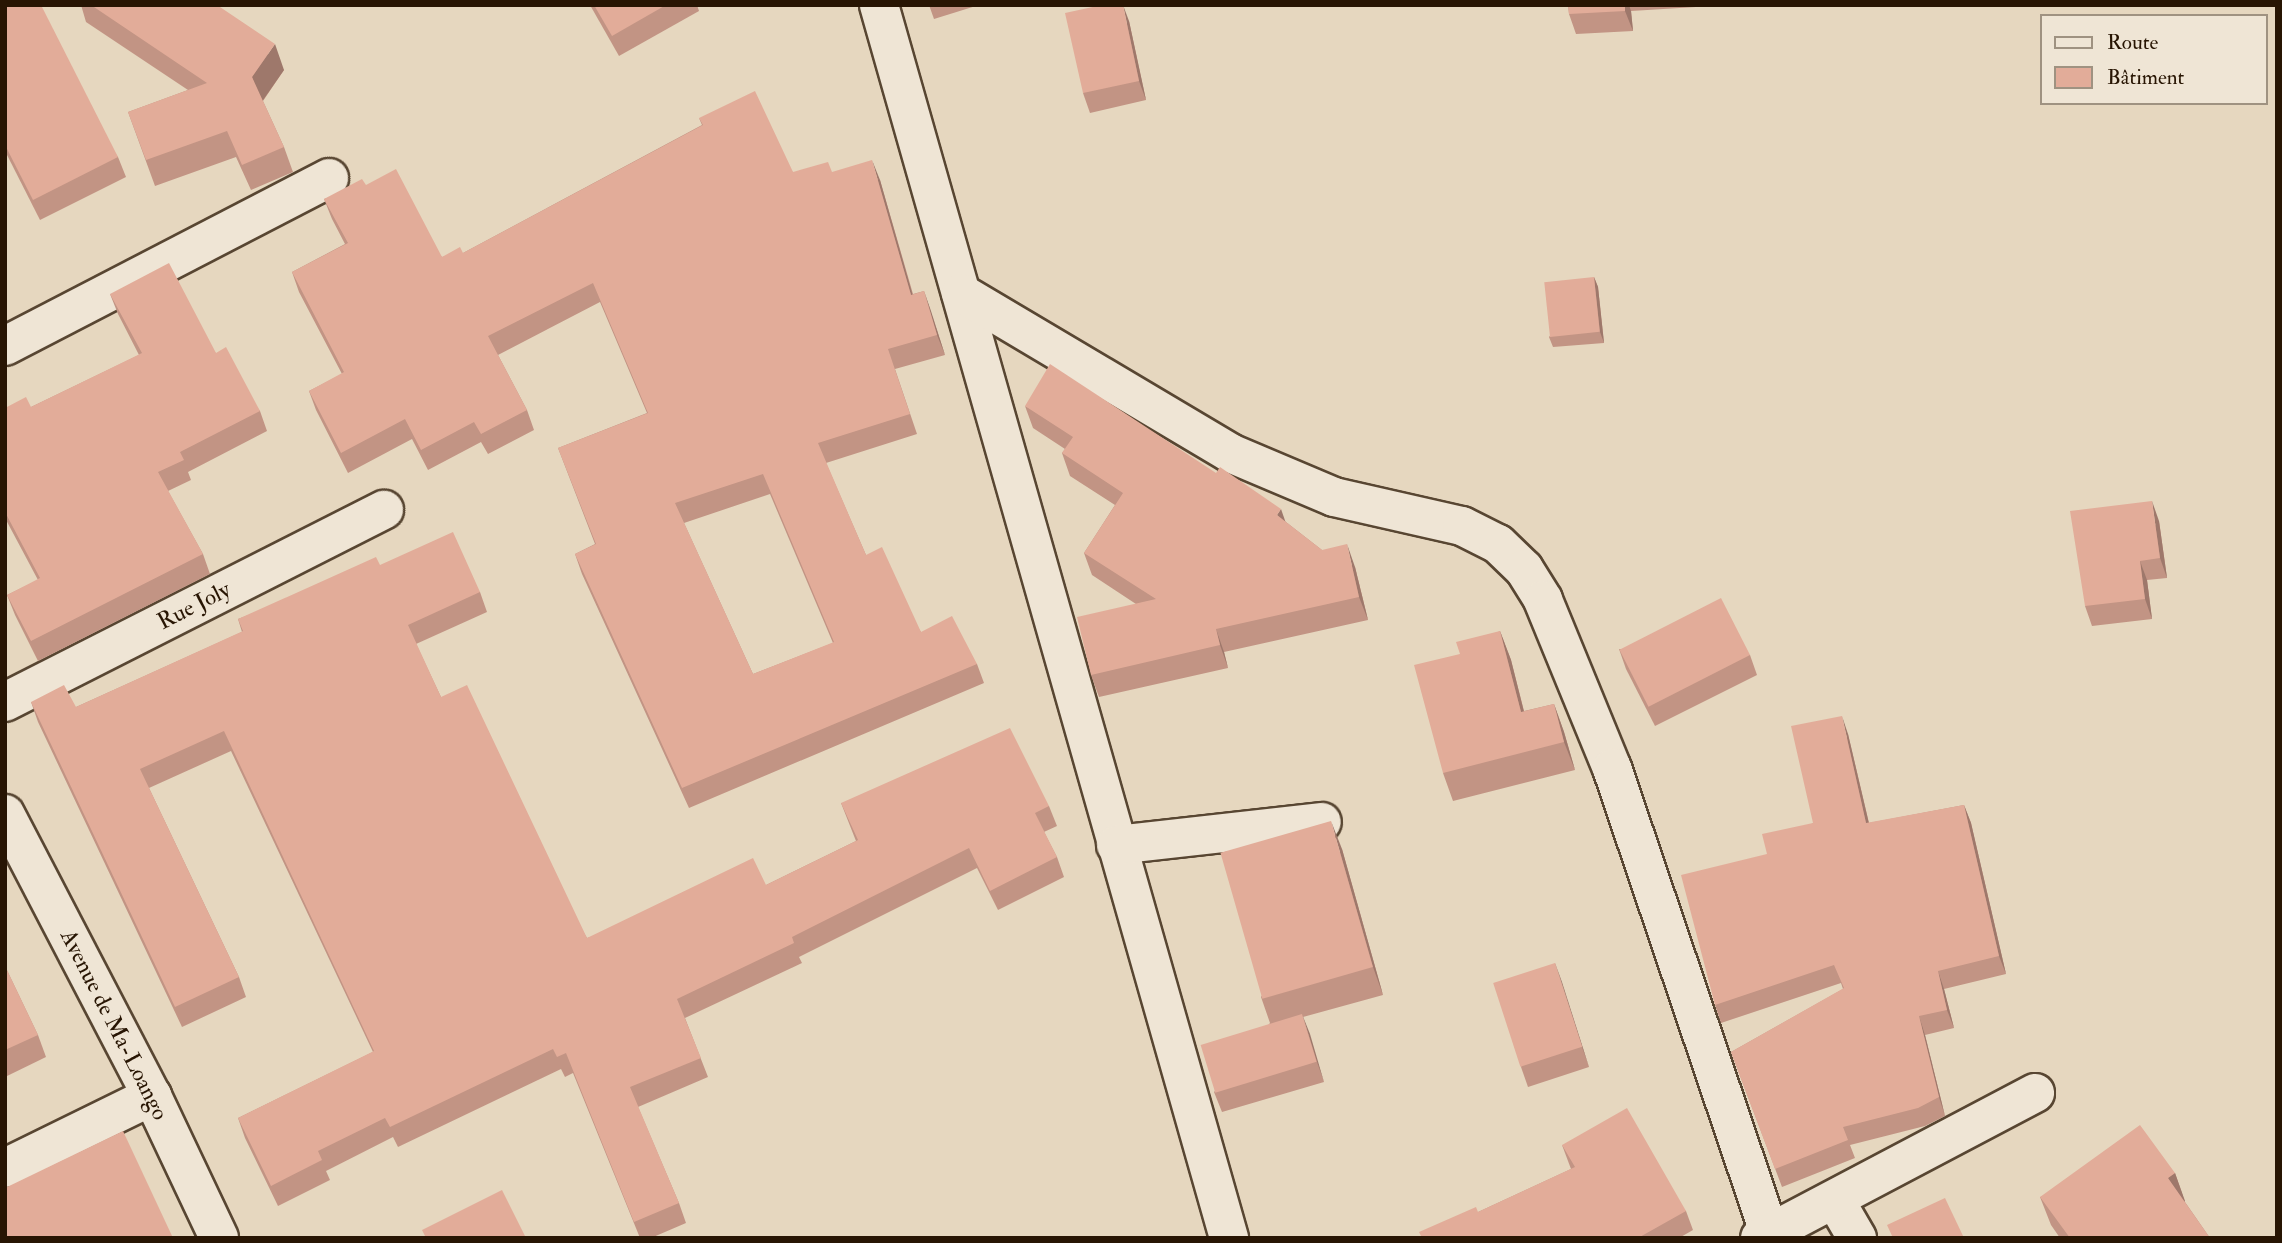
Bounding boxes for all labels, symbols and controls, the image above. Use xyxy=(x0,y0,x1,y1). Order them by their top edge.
legend xyxy=(2040,14,2268,105)
text: Route xyxy=(2107,29,2158,56)
text: Bâtiment xyxy=(2107,64,2184,91)
street label: Rue Joly xyxy=(153,576,235,636)
street label: Avenue de Ma-Loango xyxy=(54,925,174,1125)

